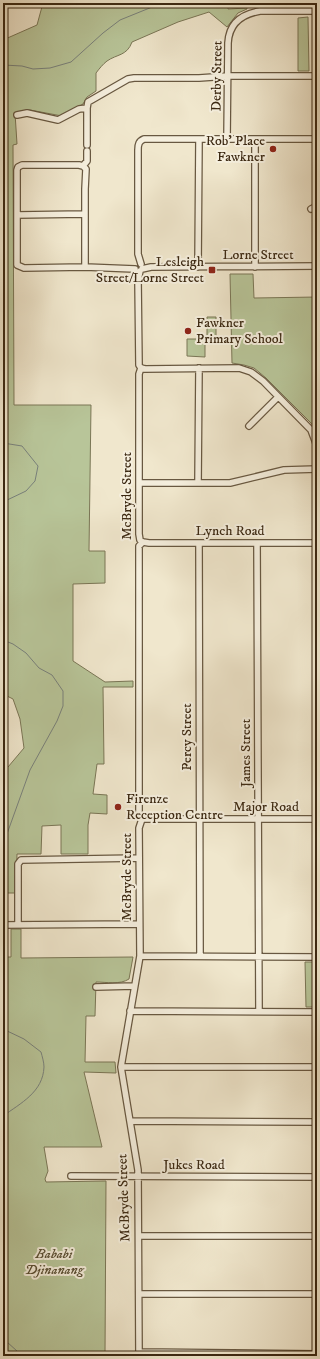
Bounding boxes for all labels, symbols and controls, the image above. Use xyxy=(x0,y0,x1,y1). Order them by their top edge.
street label: Derby Street xyxy=(207,40,227,112)
place label: Rob' Place Fawkner xyxy=(206,132,266,166)
marker: Rob' Place Fawkner xyxy=(268,144,278,154)
street label: Lorne Street xyxy=(222,246,294,264)
place label: Lesleigh Street/Lorne Street xyxy=(96,253,205,287)
marker: Lesleigh Street/Lorne Street xyxy=(207,265,217,275)
place label: Fawkner Primary School xyxy=(196,314,283,348)
marker: Fawkner Primary School xyxy=(183,326,193,336)
street label: McBryde Street xyxy=(118,451,136,540)
street label: Lynch Road xyxy=(195,522,265,540)
street label: Percy Street xyxy=(178,703,196,771)
street label: James Street xyxy=(237,718,255,789)
place label: Firenze Reception Centre xyxy=(126,790,223,824)
street label: Major Road xyxy=(233,798,299,816)
marker: Firenze Reception Centre xyxy=(113,802,123,812)
street label: McBryde Street xyxy=(118,832,136,921)
street label: McBryde Street xyxy=(113,1153,135,1242)
street label: Jukes Road xyxy=(161,1156,225,1174)
park label: Bababi Djinanang xyxy=(25,1245,85,1279)

